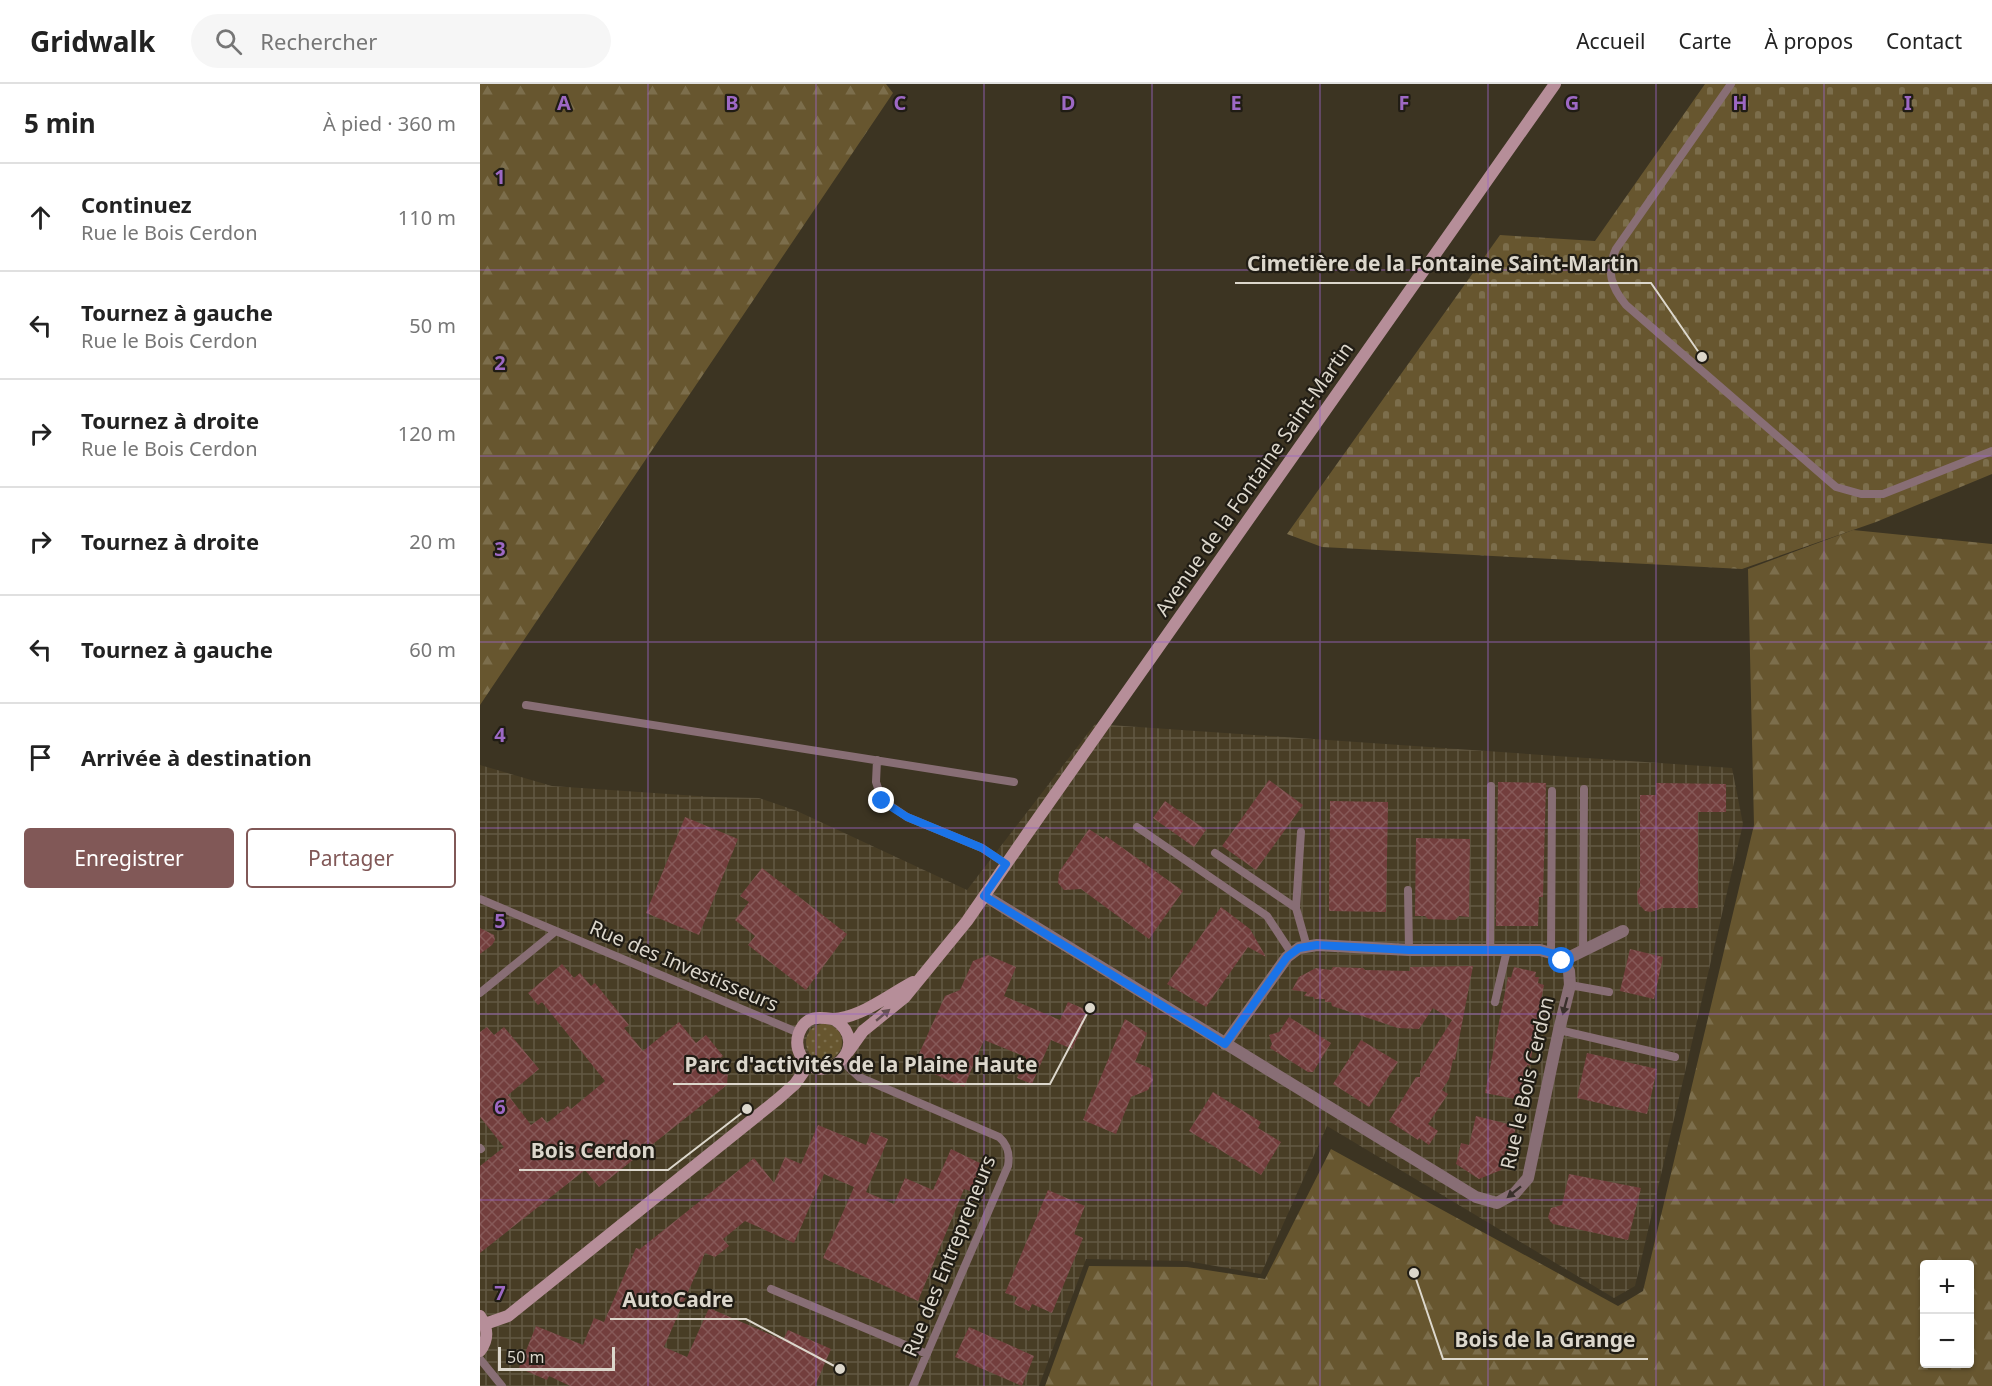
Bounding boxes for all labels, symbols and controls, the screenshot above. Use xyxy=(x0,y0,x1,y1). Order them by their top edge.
search box xyxy=(191,14,611,68)
text: Gridwalk xyxy=(30,22,155,60)
icon: search xyxy=(212,25,245,58)
text: Rechercher xyxy=(260,26,377,56)
text: Accueil xyxy=(1576,27,1645,55)
text: Carte xyxy=(1678,27,1732,55)
text: À propos xyxy=(1765,27,1853,55)
text: Contact xyxy=(1886,27,1962,55)
text: A xyxy=(557,89,571,116)
text: B xyxy=(725,89,739,116)
text: C xyxy=(894,89,907,116)
text: D xyxy=(1061,89,1075,116)
text: E xyxy=(1230,89,1242,116)
text: F xyxy=(1399,89,1409,116)
text: G xyxy=(1565,89,1579,116)
text: H xyxy=(1732,89,1748,116)
text: I xyxy=(1904,89,1912,116)
text: 5 min xyxy=(24,105,96,141)
text: À pied · 360 m xyxy=(323,110,456,137)
text: 1 xyxy=(494,163,506,190)
text: Continuez xyxy=(81,189,192,219)
icon: ahead xyxy=(24,201,57,234)
text: 110 m xyxy=(398,204,456,231)
text: Rue le Bois Cerdon xyxy=(81,219,258,246)
callout: Cimetière de la Fontaine Saint-Martin xyxy=(1235,244,1651,283)
text: Cimetière de la Fontaine Saint-Martin xyxy=(1247,249,1639,277)
text: Tournez à gauche xyxy=(81,297,273,327)
icon: left xyxy=(24,309,57,342)
text: 50 m xyxy=(409,312,456,339)
text: Rue le Bois Cerdon xyxy=(81,327,258,354)
street label: Avenue de la Fontaine Saint-Martin xyxy=(1148,336,1359,621)
text: 2 xyxy=(494,349,506,376)
text: Tournez à droite xyxy=(81,405,259,435)
icon: right xyxy=(24,417,57,450)
text: 120 m xyxy=(398,420,456,447)
text: Rue le Bois Cerdon xyxy=(81,435,258,462)
icon: right xyxy=(24,525,57,558)
text: Tournez à droite xyxy=(81,526,259,556)
text: 20 m xyxy=(409,528,456,555)
text: 3 xyxy=(494,535,506,562)
icon: left xyxy=(24,633,57,666)
text: Tournez à gauche xyxy=(81,634,273,664)
text: 60 m xyxy=(409,636,456,663)
text: 4 xyxy=(494,721,506,748)
icon: arrive xyxy=(24,741,57,774)
text: Arrivée à destination xyxy=(81,742,312,772)
route end xyxy=(868,787,894,813)
button: Enregistrer xyxy=(24,828,234,888)
button: Partager xyxy=(246,828,456,888)
text: 5 xyxy=(494,907,506,934)
street label: Rue des Investisseurs xyxy=(586,913,783,1018)
route start xyxy=(1548,947,1574,973)
street label: Rue le Bois Cerdon xyxy=(1494,994,1560,1172)
one-way arrow xyxy=(1559,997,1569,1016)
one-way arrow xyxy=(875,1008,891,1021)
callout: Parc d'activités de la Plaine Haute xyxy=(673,1045,1050,1084)
text: Parc d'activités de la Plaine Haute xyxy=(685,1050,1037,1078)
text: 6 xyxy=(494,1093,506,1120)
callout: Bois Cerdon xyxy=(519,1131,668,1170)
text: Bois Cerdon xyxy=(531,1136,655,1164)
street label: Rue des Entrepreneurs xyxy=(896,1151,1001,1360)
one-way arrow xyxy=(1506,1185,1522,1198)
map controls xyxy=(1920,1260,1974,1368)
button: + xyxy=(1920,1260,1974,1314)
text: 7 xyxy=(494,1279,506,1306)
callout: AutoCadre xyxy=(610,1280,746,1319)
text: AutoCadre xyxy=(622,1285,734,1313)
button: − xyxy=(1920,1314,1974,1368)
callout: Bois de la Grange xyxy=(1443,1320,1648,1359)
text: Bois de la Grange xyxy=(1454,1325,1636,1353)
scale bar xyxy=(498,1344,615,1372)
text: 50 m xyxy=(507,1346,544,1368)

